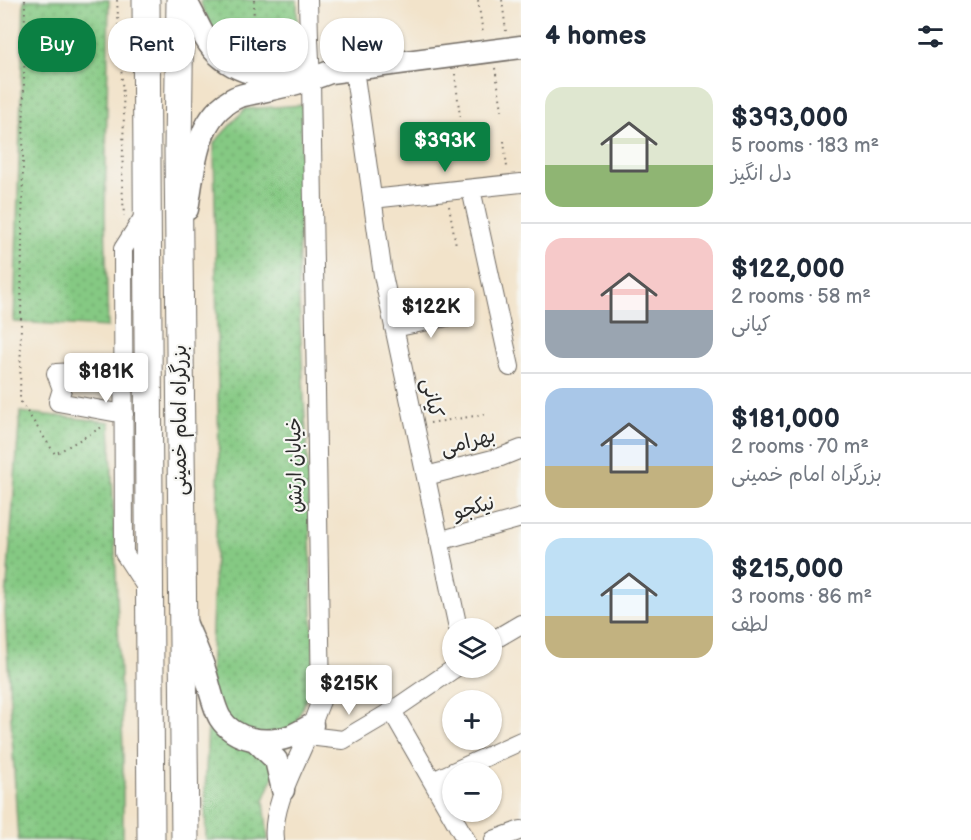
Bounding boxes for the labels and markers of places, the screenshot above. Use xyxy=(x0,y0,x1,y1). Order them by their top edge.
pin: $393K xyxy=(403,122,487,173)
pin: $122K xyxy=(389,288,473,339)
pin: $181K xyxy=(64,353,148,404)
pin: $215K xyxy=(307,665,391,716)

